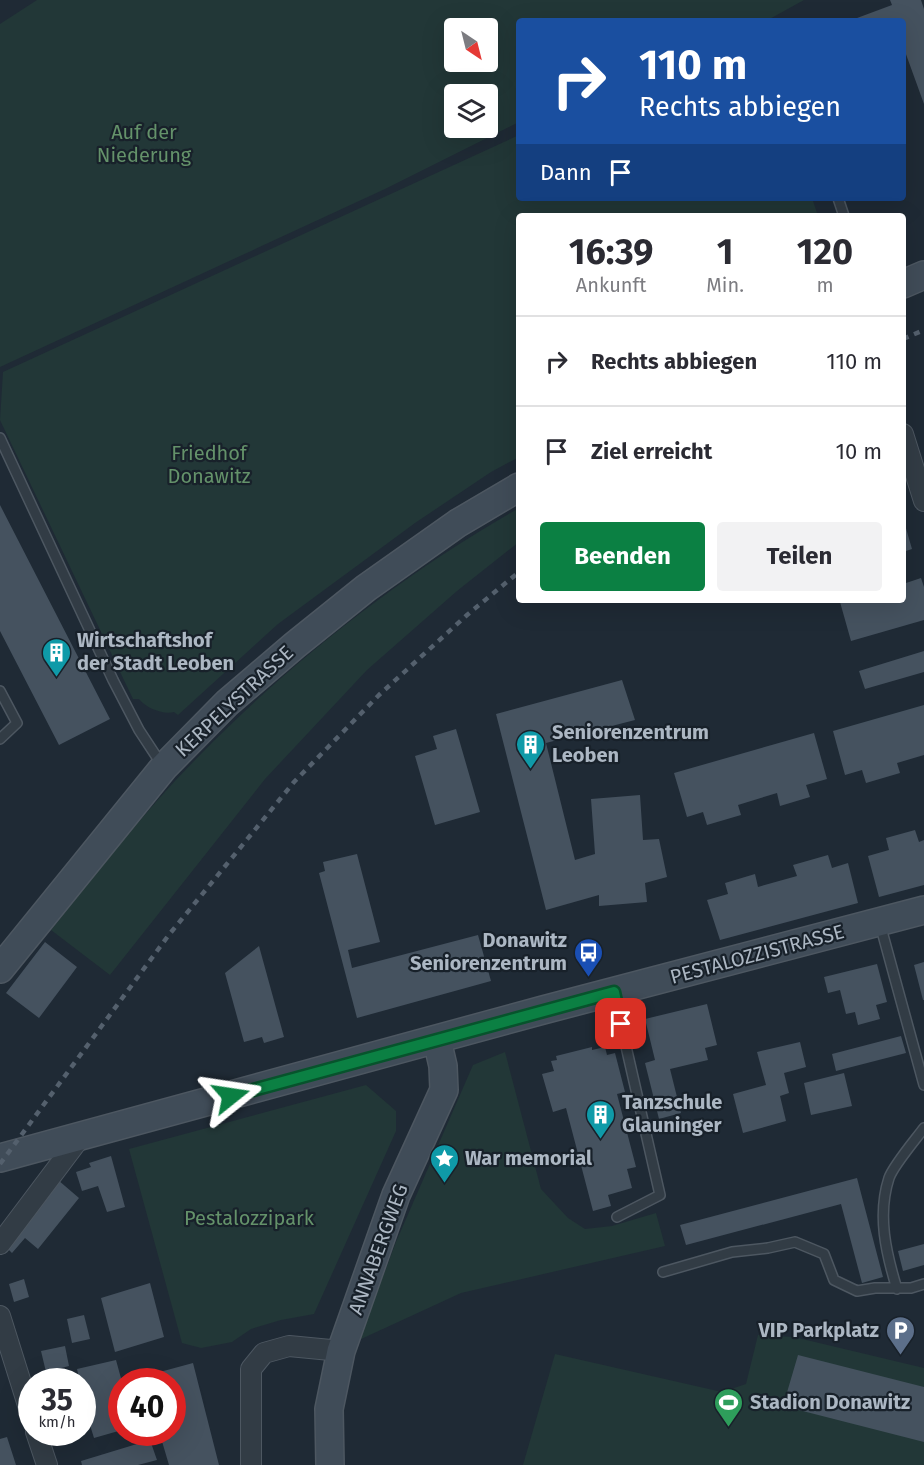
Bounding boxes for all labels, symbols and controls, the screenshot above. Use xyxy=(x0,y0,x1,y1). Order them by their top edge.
north arrow xyxy=(444,18,498,72)
map controls xyxy=(444,18,498,138)
text: 110 m xyxy=(639,40,747,90)
icon: right xyxy=(540,42,618,120)
button: layers xyxy=(444,84,498,138)
text: Rechts abbiegen xyxy=(639,91,841,123)
park label: Auf der Niederung xyxy=(97,120,192,167)
icon: arrive xyxy=(604,156,637,189)
text: Dann xyxy=(540,159,592,186)
text: 16:39 xyxy=(569,230,654,274)
text: 1 xyxy=(717,230,734,274)
text: 120 xyxy=(797,230,853,274)
text: Ankunft xyxy=(576,273,646,297)
text: Min. xyxy=(706,273,744,297)
text: m xyxy=(816,273,834,297)
icon: right xyxy=(540,345,573,378)
text: Rechts abbiegen xyxy=(591,348,757,375)
text: 110 m xyxy=(826,348,882,375)
icon: arrive xyxy=(540,435,573,468)
text: Ziel erreicht xyxy=(591,438,712,465)
text: 10 m xyxy=(836,438,882,465)
park label: Friedhof Donawitz xyxy=(168,441,251,488)
button: Beenden xyxy=(540,522,705,591)
button: Teilen xyxy=(717,522,882,591)
place label: Wirtschaftshof der Stadt Leoben xyxy=(77,628,234,675)
building icon: Wirtschaftshof der Stadt Leoben xyxy=(40,636,72,678)
street label: KERPELYSTRASSE xyxy=(170,640,298,762)
place label: Seniorenzentrum Leoben xyxy=(552,720,709,767)
building icon: Seniorenzentrum Leoben xyxy=(515,728,547,770)
street label: PESTALOZZISTRASSE xyxy=(667,919,847,989)
place label: Donawitz Seniorenzentrum xyxy=(410,928,567,975)
bus stop icon: Donawitz Seniorenzentrum xyxy=(572,936,604,978)
pin xyxy=(595,998,646,1049)
icon: arrive xyxy=(604,1007,637,1040)
position arrow xyxy=(199,1064,263,1128)
place label: Tanzschule Glauninger xyxy=(622,1090,722,1137)
building icon: Tanzschule Glauninger xyxy=(585,1098,617,1140)
place icon: War memorial xyxy=(428,1142,460,1184)
place label: War memorial xyxy=(465,1146,592,1170)
street label: ANNABERGWEG xyxy=(343,1180,413,1318)
park label: Pestalozzipark xyxy=(184,1206,315,1230)
parking icon: VIP Parkplatz xyxy=(884,1314,916,1356)
place label: VIP Parkplatz xyxy=(757,1318,879,1342)
speed limit sign: 40 xyxy=(108,1368,186,1446)
text: 35 xyxy=(41,1382,73,1418)
sports icon: Stadion Donawitz xyxy=(713,1386,745,1428)
place label: Stadion Donawitz xyxy=(750,1390,910,1414)
text: km/h xyxy=(38,1413,76,1431)

